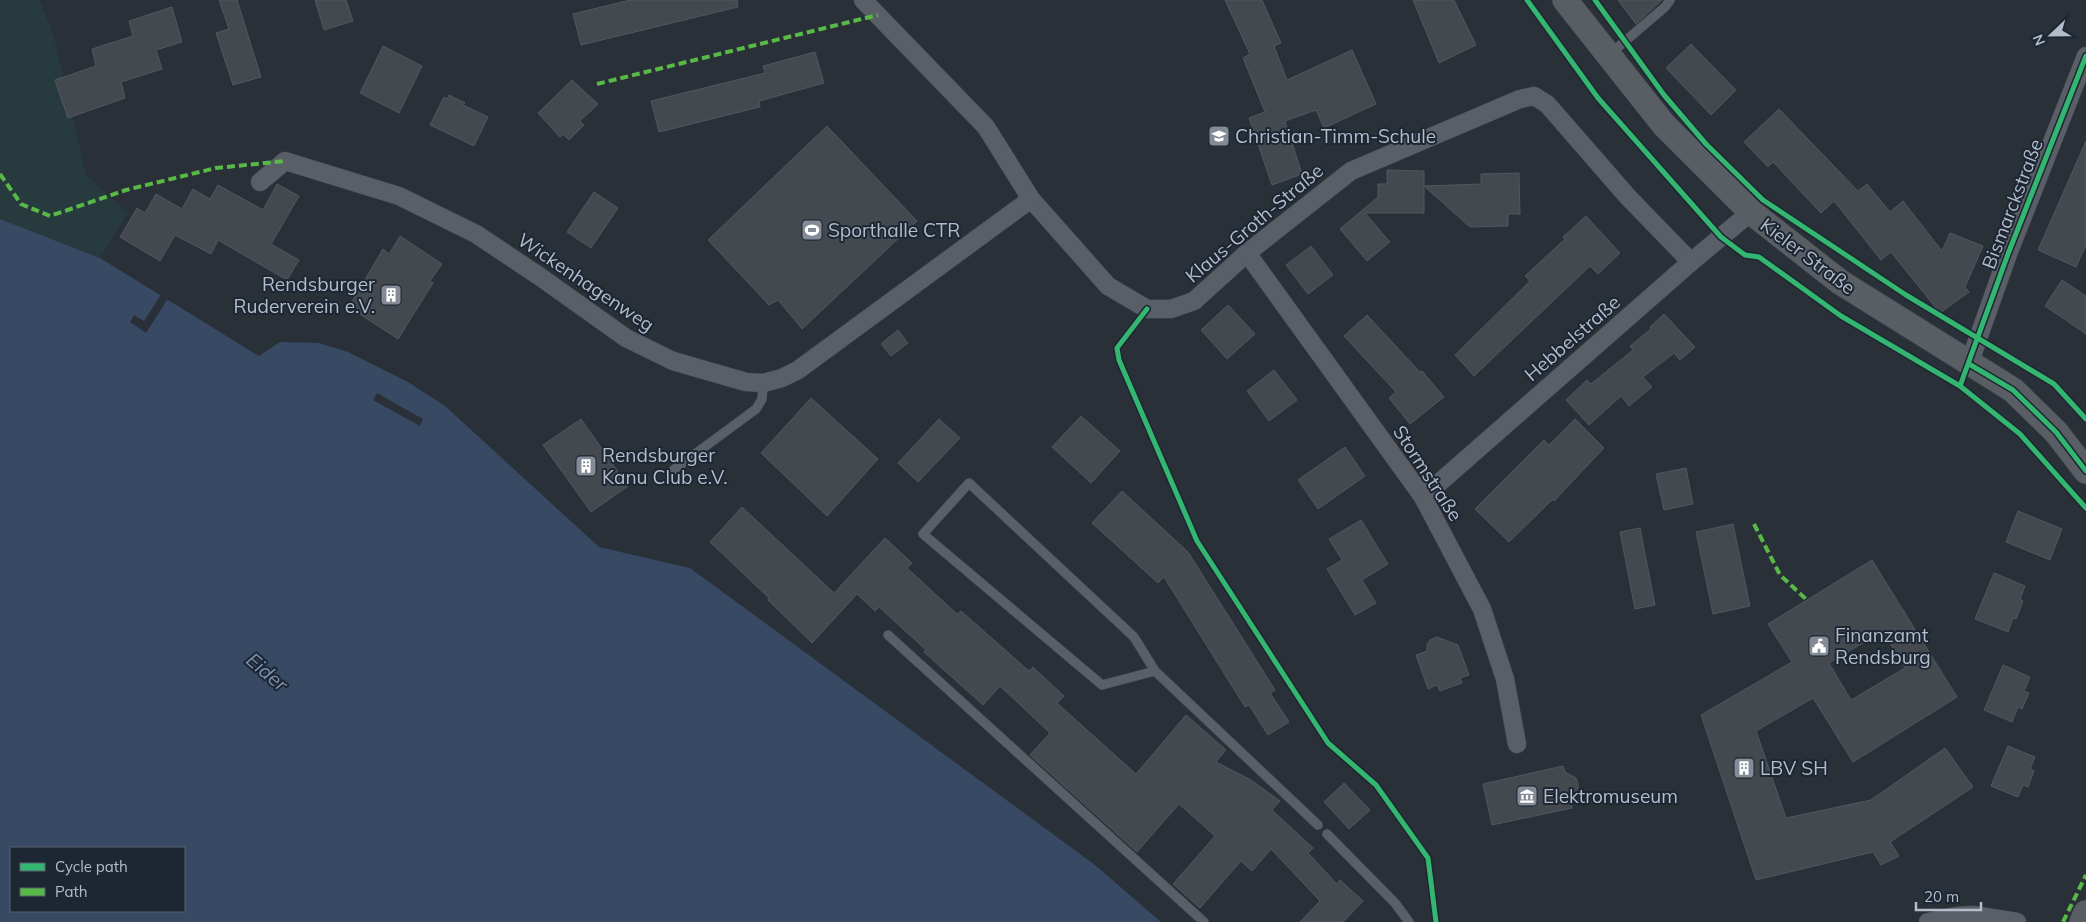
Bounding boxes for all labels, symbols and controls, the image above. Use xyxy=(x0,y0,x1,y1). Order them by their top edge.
north arrow xyxy=(2026,10,2076,60)
text: N xyxy=(2029,32,2049,48)
school or university icon: Christian-Timm-Schule xyxy=(1207,124,1231,148)
place label: Christian-Timm-Schule xyxy=(1235,124,1436,148)
street label: Bismarckstraße xyxy=(1976,136,2048,272)
street label: Klaus-Groth-Straße xyxy=(1180,158,1328,288)
street label: Kieler Straße xyxy=(1756,213,1860,299)
sports icon: Sporthalle CTR xyxy=(800,218,824,242)
place label: Sporthalle CTR xyxy=(828,218,960,242)
street label: Wickenhagenweg xyxy=(513,227,659,337)
place label: Rendsburger Ruderverein e.V. xyxy=(233,272,375,318)
building icon: Rendsburger Ruderverein e.V. xyxy=(379,283,403,307)
street label: Hebbelstraße xyxy=(1519,290,1625,386)
street label: Stormstraße xyxy=(1388,421,1468,525)
place label: Rendsburger Kanu Club e.V. xyxy=(602,443,728,489)
building icon: Rendsburger Kanu Club e.V. xyxy=(574,454,598,478)
place label: Finanzamt Rendsburg xyxy=(1835,623,1931,669)
public building icon: Finanzamt Rendsburg xyxy=(1807,634,1831,658)
water label: Eider xyxy=(241,647,294,697)
building icon: LBV SH xyxy=(1732,756,1756,780)
place label: LBV SH xyxy=(1760,756,1828,780)
museum icon: Elektromuseum xyxy=(1515,784,1539,808)
place label: Elektromuseum xyxy=(1543,784,1678,808)
legend xyxy=(10,847,185,912)
text: Cycle path xyxy=(55,857,128,876)
scale bar xyxy=(1916,880,1981,912)
text: Path xyxy=(55,882,87,901)
text: 20 m xyxy=(1924,887,1959,906)

